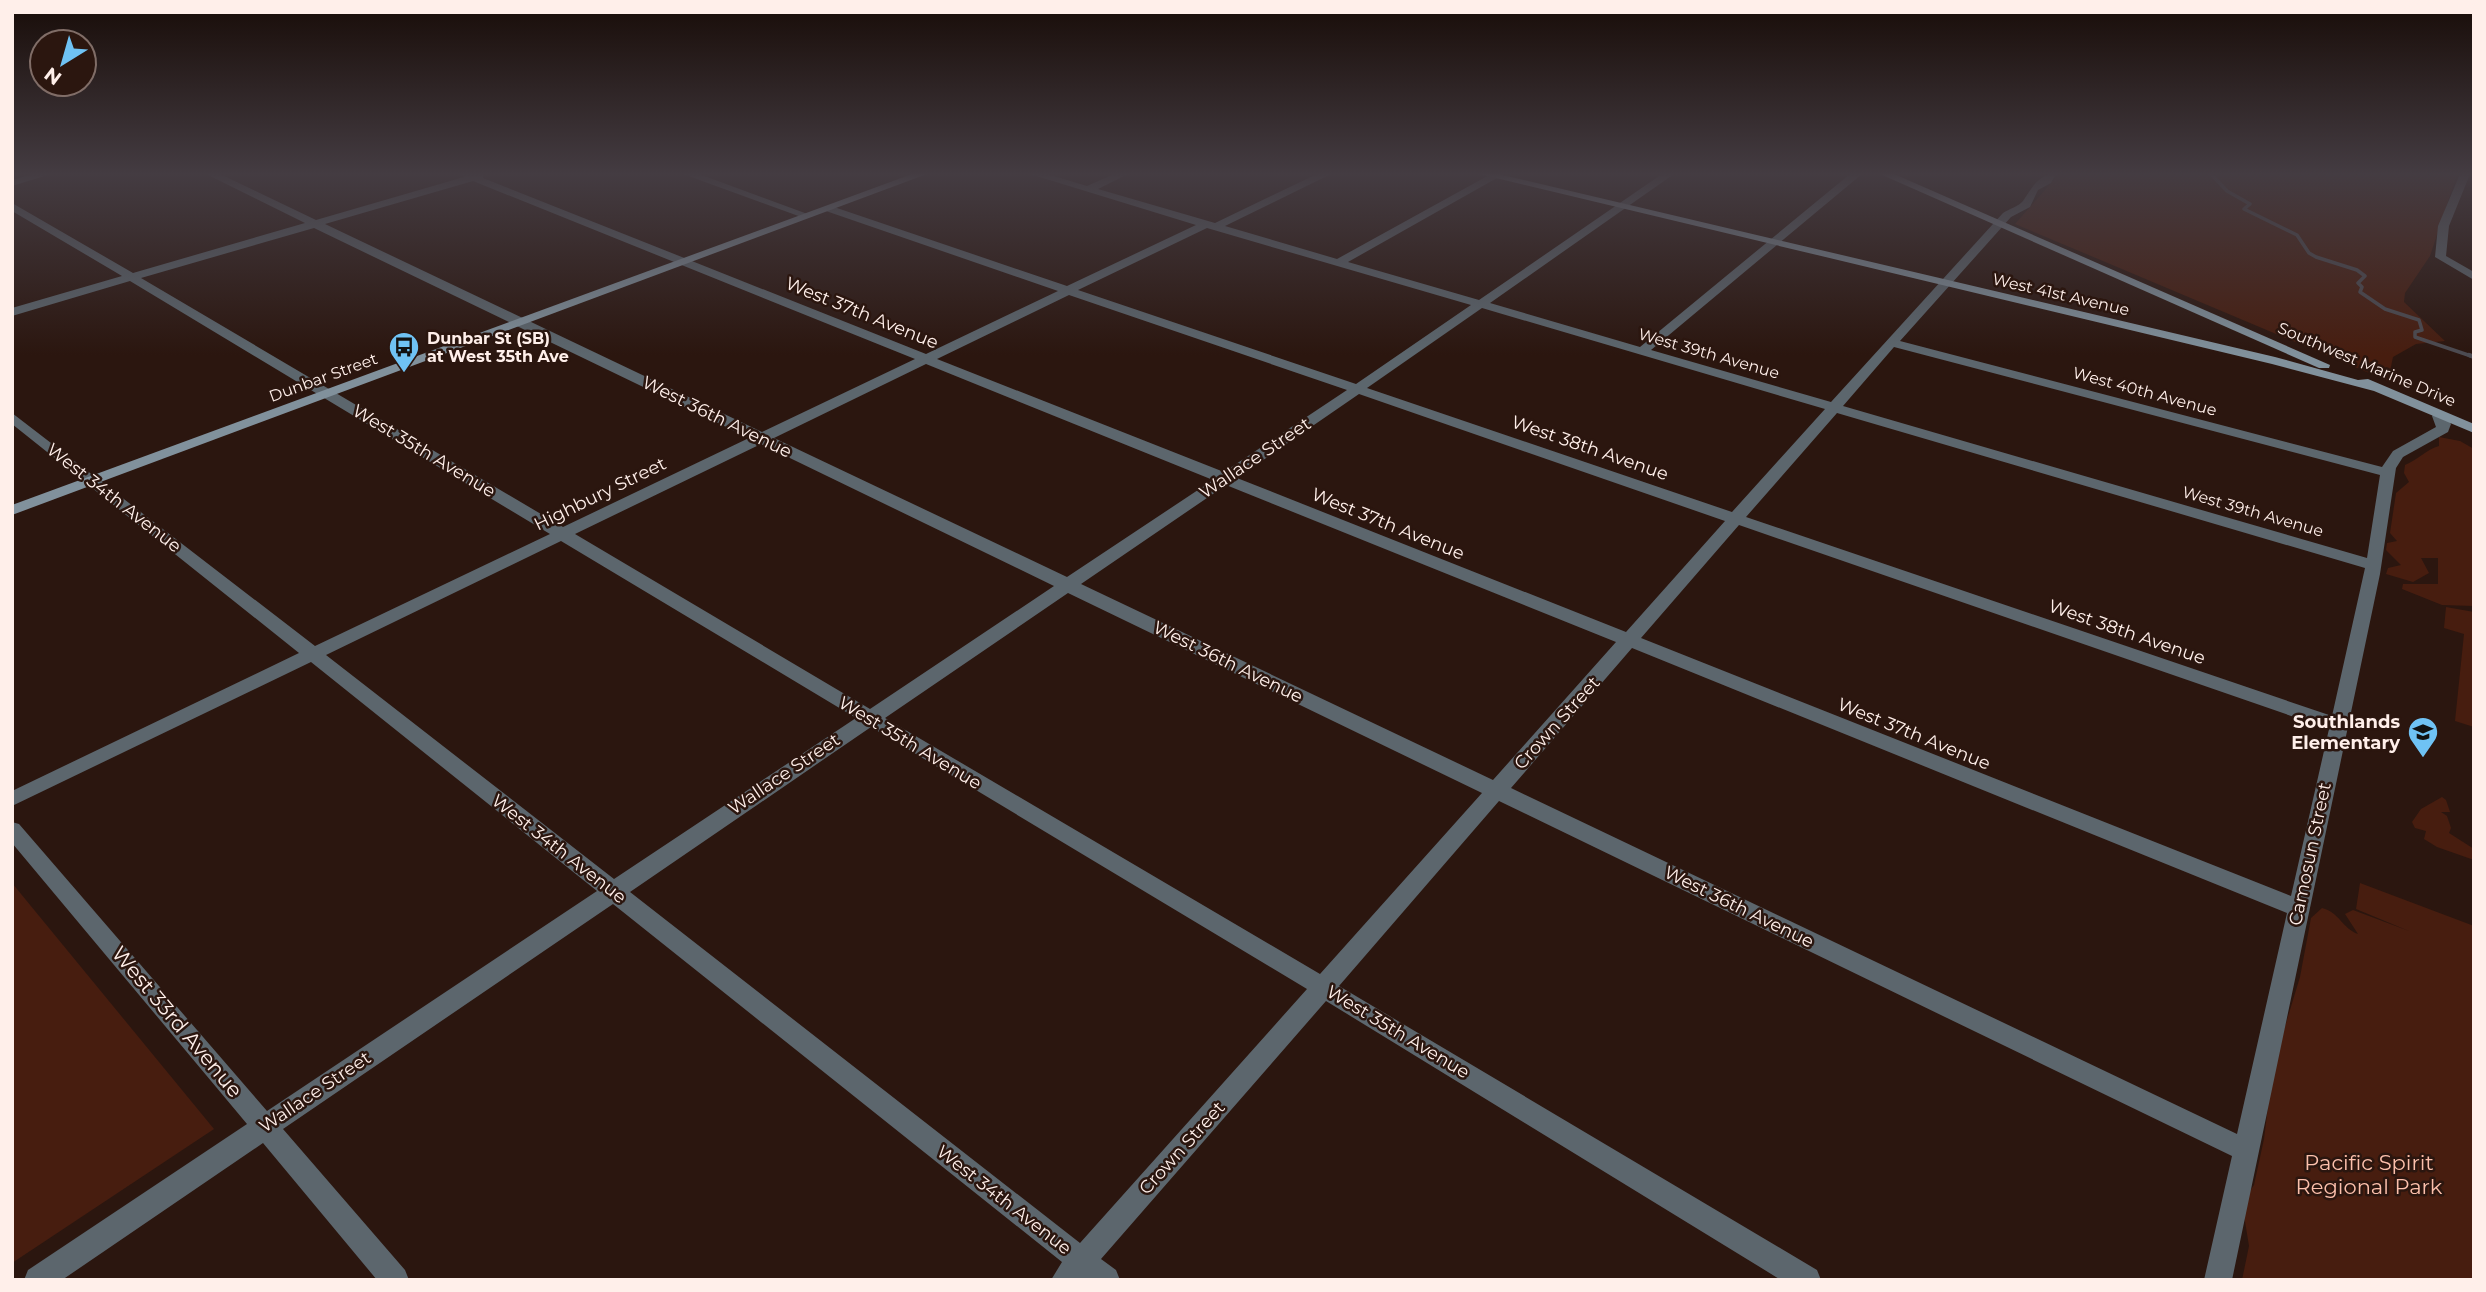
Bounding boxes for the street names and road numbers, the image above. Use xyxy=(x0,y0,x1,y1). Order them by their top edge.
street label: West 41st Avenue xyxy=(1991,269,2131,319)
street label: West 37th Avenue xyxy=(782,272,942,354)
street label: Southwest Marine Drive xyxy=(2275,318,2459,411)
street label: West 39th Avenue xyxy=(1636,324,1782,383)
street label: Dunbar Street xyxy=(266,349,380,406)
street label: West 40th Avenue xyxy=(2071,363,2219,420)
street label: West 36th Avenue xyxy=(639,371,796,463)
street label: West 35th Avenue xyxy=(348,400,500,502)
street label: West 38th Avenue xyxy=(1509,411,1671,485)
street label: Wallace Street xyxy=(1195,413,1315,503)
street label: West 34th Avenue xyxy=(42,439,186,557)
street label: Highbury Street xyxy=(530,452,670,536)
street label: West 39th Avenue xyxy=(2180,482,2326,541)
street label: West 37th Avenue xyxy=(1308,483,1468,565)
street label: West 38th Avenue xyxy=(2046,595,2208,669)
street label: West 36th Avenue xyxy=(1150,616,1307,708)
street label: Crown Street xyxy=(1509,672,1605,774)
street label: West 35th Avenue xyxy=(834,692,986,794)
street label: West 37th Avenue xyxy=(1834,693,1994,775)
street label: Wallace Street xyxy=(724,729,844,819)
street label: Camosun Street xyxy=(2284,780,2336,928)
street label: West 34th Avenue xyxy=(487,790,631,908)
street label: West 36th Avenue xyxy=(1661,861,1818,953)
street label: West 33rd Avenue xyxy=(107,941,248,1102)
street label: West 35th Avenue xyxy=(1322,981,1474,1083)
street label: Wallace Street xyxy=(255,1047,375,1137)
street label: Crown Street xyxy=(1134,1097,1230,1199)
street label: West 34th Avenue xyxy=(932,1141,1076,1259)

